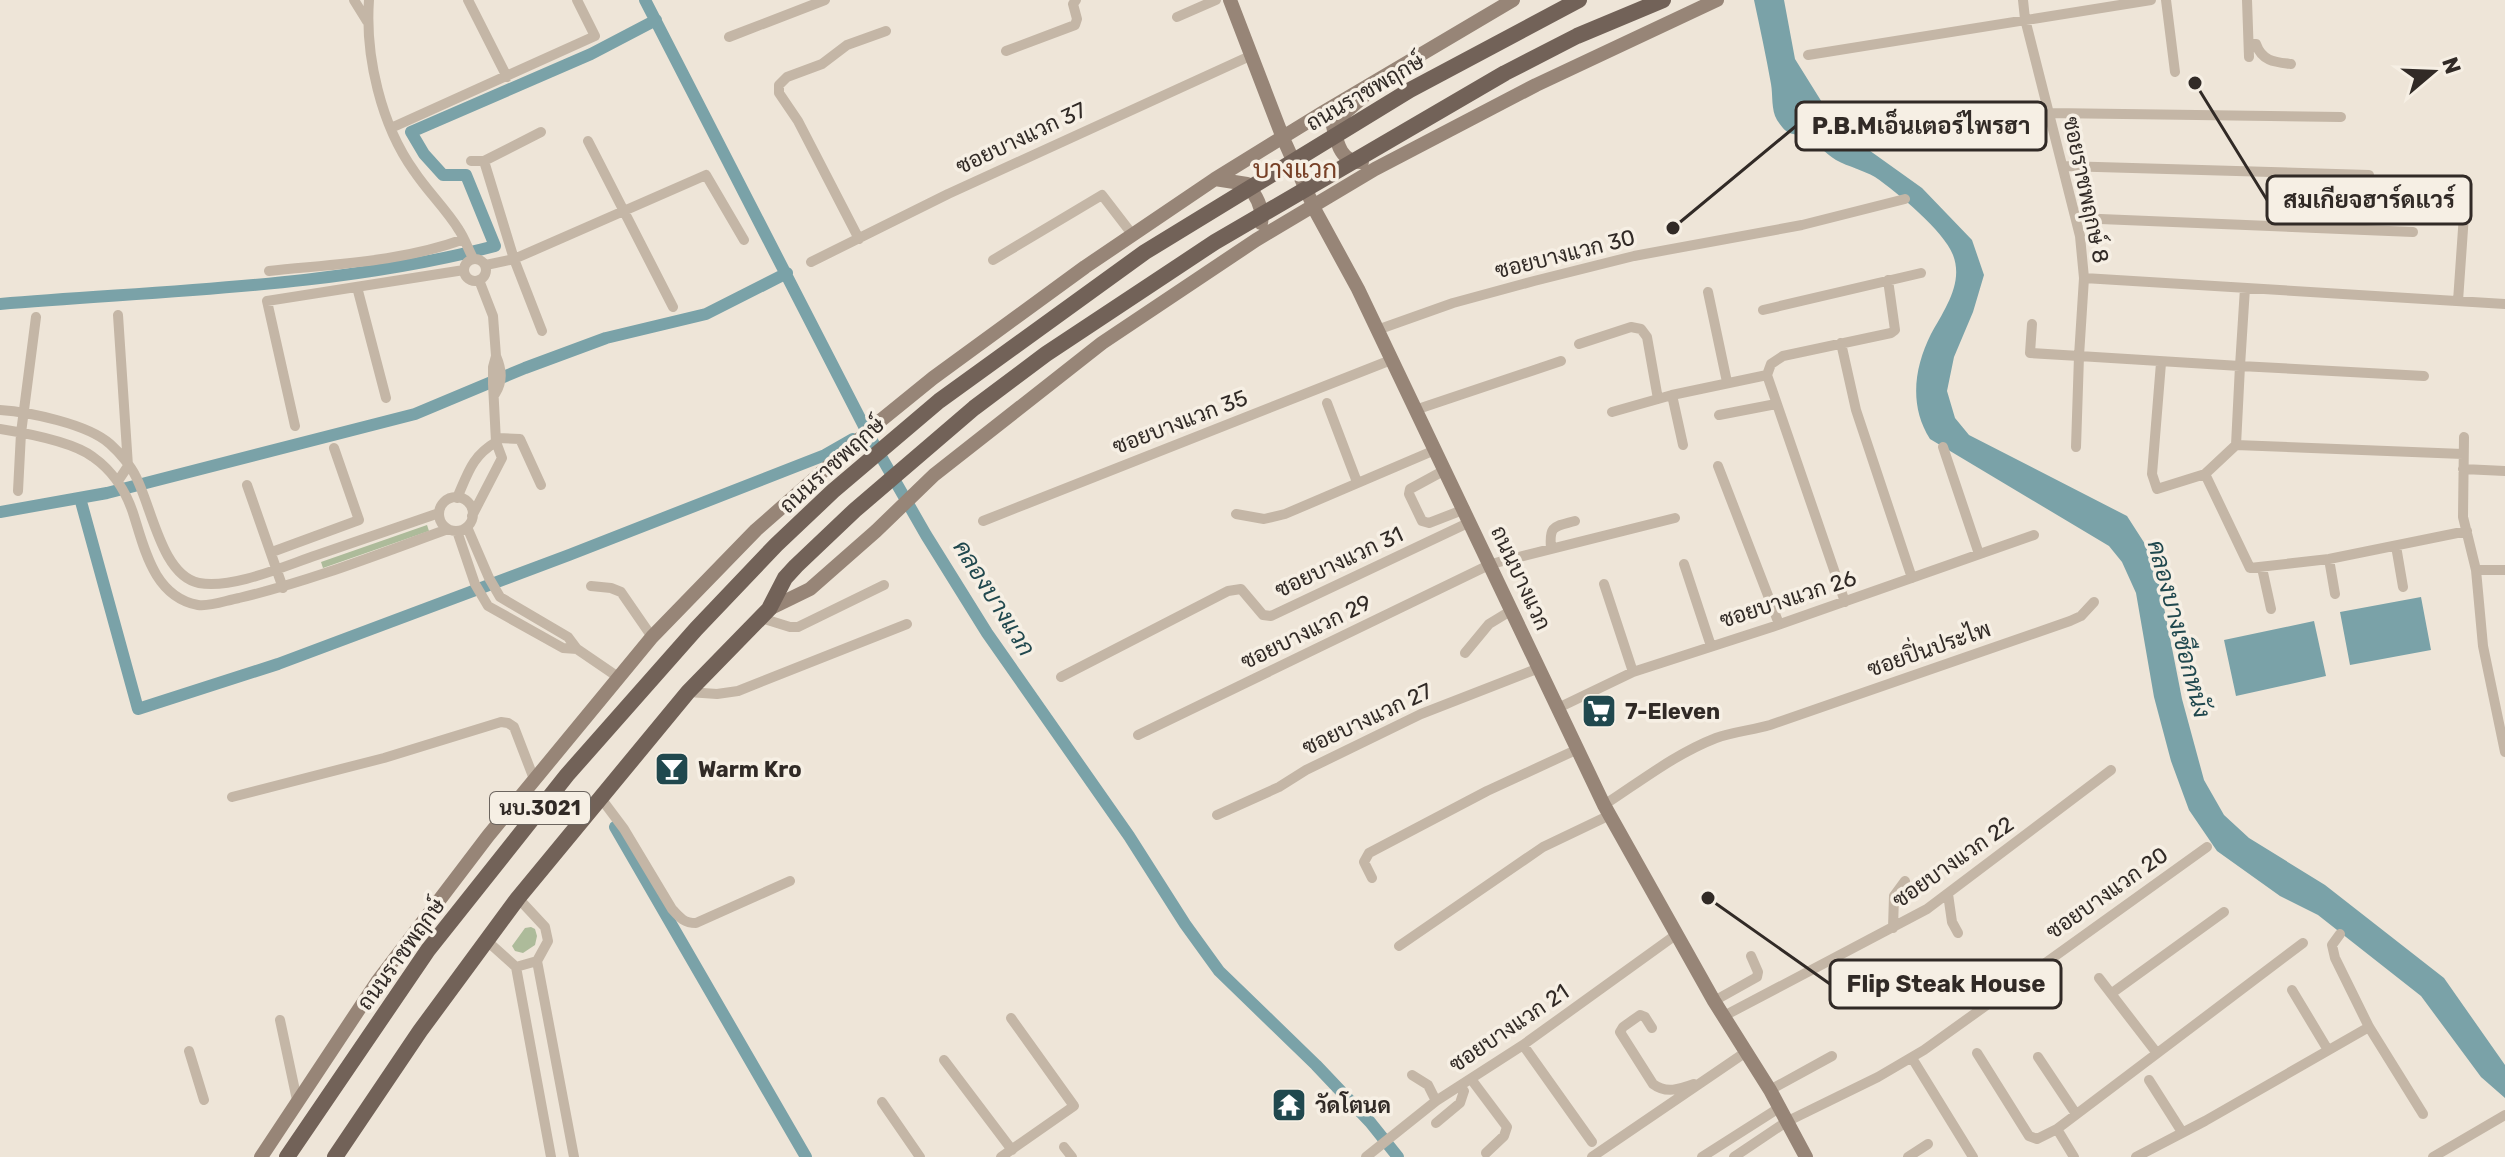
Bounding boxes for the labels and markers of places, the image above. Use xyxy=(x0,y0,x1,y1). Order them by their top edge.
callout: P.B.Mเอ็นเตอร์ไพรฮา xyxy=(1796,102,2046,150)
callout: สมเกียจฮาร์ดแวร์ xyxy=(2267,176,2471,224)
supermarket icon: 7-Eleven xyxy=(1580,692,1618,730)
place label: 7-Eleven xyxy=(1625,698,1720,725)
bar icon: Warm Kro xyxy=(653,750,691,788)
place label: Warm Kro xyxy=(698,756,802,783)
callout: Flip Steak House xyxy=(1830,960,2061,1008)
temple icon: วัดโตนด xyxy=(1270,1086,1308,1124)
place label: วัดโตนด xyxy=(1315,1091,1391,1119)

